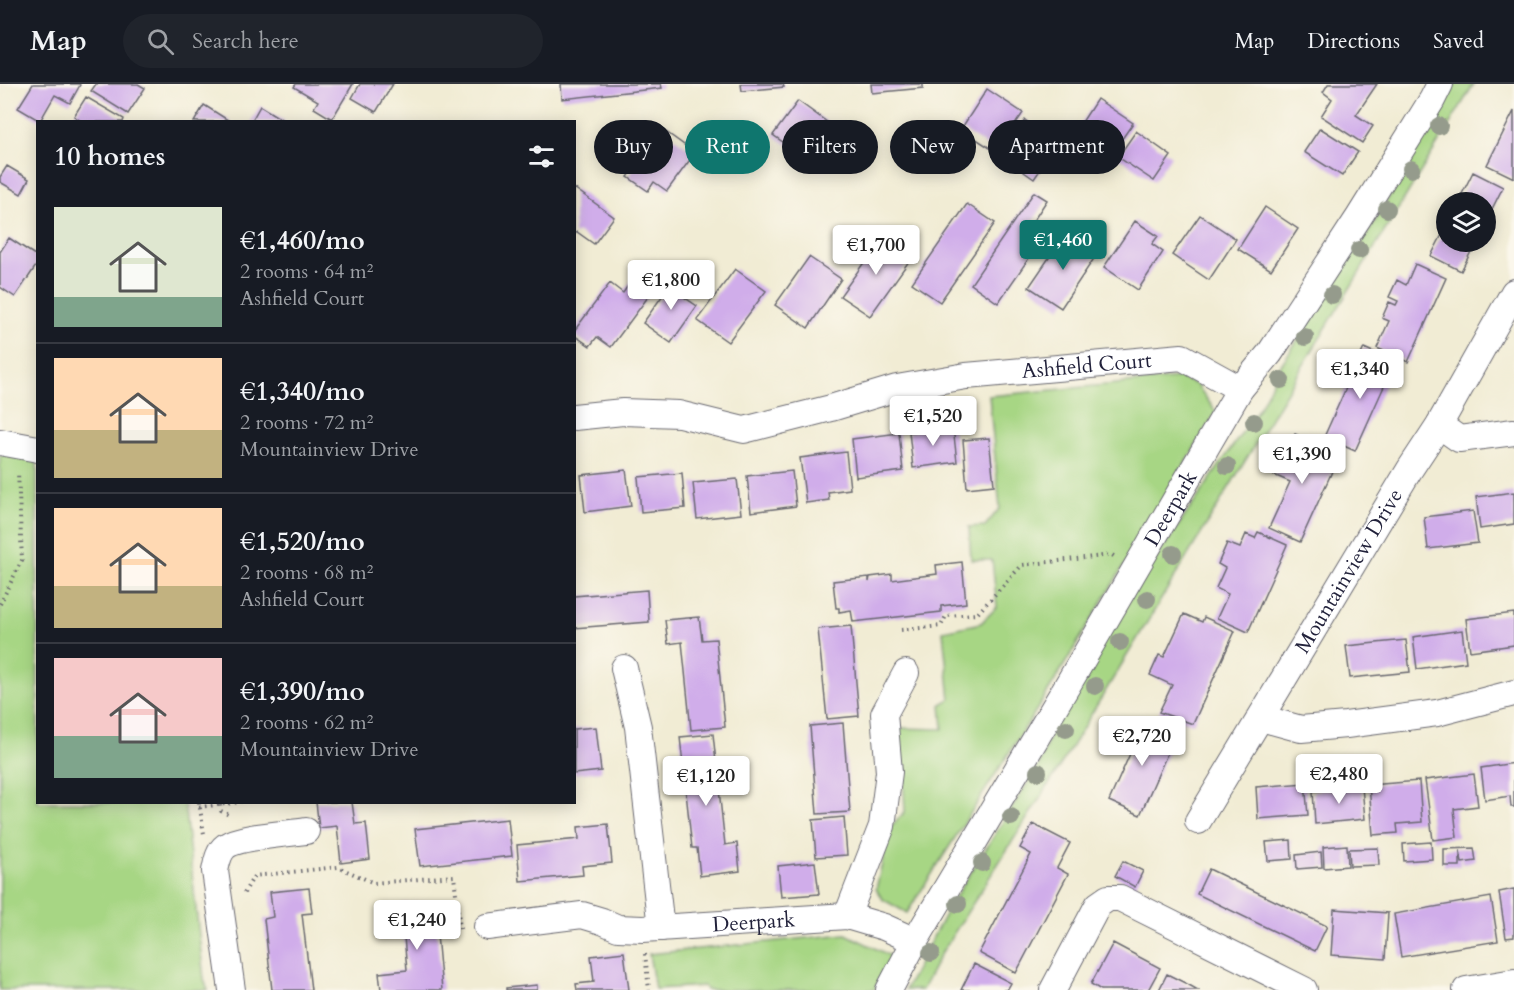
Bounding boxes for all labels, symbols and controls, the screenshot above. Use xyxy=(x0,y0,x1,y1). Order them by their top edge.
search box xyxy=(123,14,543,68)
text: Map xyxy=(30,22,87,60)
icon: search xyxy=(144,25,177,58)
text: Search here xyxy=(192,26,299,56)
text: Map xyxy=(1234,27,1274,56)
text: Directions xyxy=(1307,27,1400,56)
text: Saved xyxy=(1433,27,1484,56)
chip: Buy xyxy=(594,120,673,174)
chip: Rent xyxy=(685,120,770,174)
chip: Filters xyxy=(782,120,878,174)
chip: New xyxy=(890,120,976,174)
chip: Apartment xyxy=(988,120,1125,174)
text: 10 homes xyxy=(54,139,165,174)
icon: filters xyxy=(525,140,558,173)
map controls xyxy=(1436,192,1496,252)
button: layers xyxy=(1436,192,1496,252)
pin: €1,460 xyxy=(1014,220,1112,271)
text: €1,460/mo xyxy=(240,223,365,258)
pin: €1,700 xyxy=(827,225,925,276)
text: €1,460 xyxy=(1034,226,1092,253)
icon: home xyxy=(102,231,174,303)
text: €1,700 xyxy=(847,231,905,258)
text: 2 rooms · 64 m² xyxy=(240,258,373,285)
pin: €1,800 xyxy=(622,260,720,311)
text: €1,800 xyxy=(642,266,700,293)
text: Ashfield Court xyxy=(240,285,364,312)
street label: Ashfield Court xyxy=(1020,346,1153,386)
pin: €1,340 xyxy=(1311,349,1409,400)
text: €1,340 xyxy=(1331,355,1389,382)
text: €1,340/mo xyxy=(240,374,365,409)
icon: home xyxy=(102,382,174,454)
pin: €1,520 xyxy=(884,396,982,447)
text: €1,520 xyxy=(904,402,962,429)
text: 2 rooms · 72 m² xyxy=(240,409,373,436)
pin: €1,390 xyxy=(1253,434,1351,485)
text: Mountainview Drive xyxy=(240,436,419,463)
text: €1,390 xyxy=(1273,440,1331,467)
street label: Deerpark xyxy=(1138,465,1205,552)
street label: Mountainview Drive xyxy=(1288,483,1410,659)
text: €1,520/mo xyxy=(240,524,365,559)
icon: home xyxy=(102,532,174,604)
text: 2 rooms · 68 m² xyxy=(240,559,373,586)
text: Ashfield Court xyxy=(240,586,364,613)
text: €1,390/mo xyxy=(240,674,365,709)
icon: home xyxy=(102,682,174,754)
text: 2 rooms · 62 m² xyxy=(240,709,373,736)
pin: €2,720 xyxy=(1093,716,1191,767)
text: €2,720 xyxy=(1113,722,1171,749)
text: Mountainview Drive xyxy=(240,736,419,763)
pin: €2,480 xyxy=(1290,754,1388,805)
pin: €1,120 xyxy=(657,756,755,807)
text: €2,480 xyxy=(1310,760,1368,787)
text: €1,120 xyxy=(677,762,735,789)
pin: €1,240 xyxy=(368,900,466,951)
street label: Deerpark xyxy=(711,905,797,940)
text: €1,240 xyxy=(388,906,446,933)

